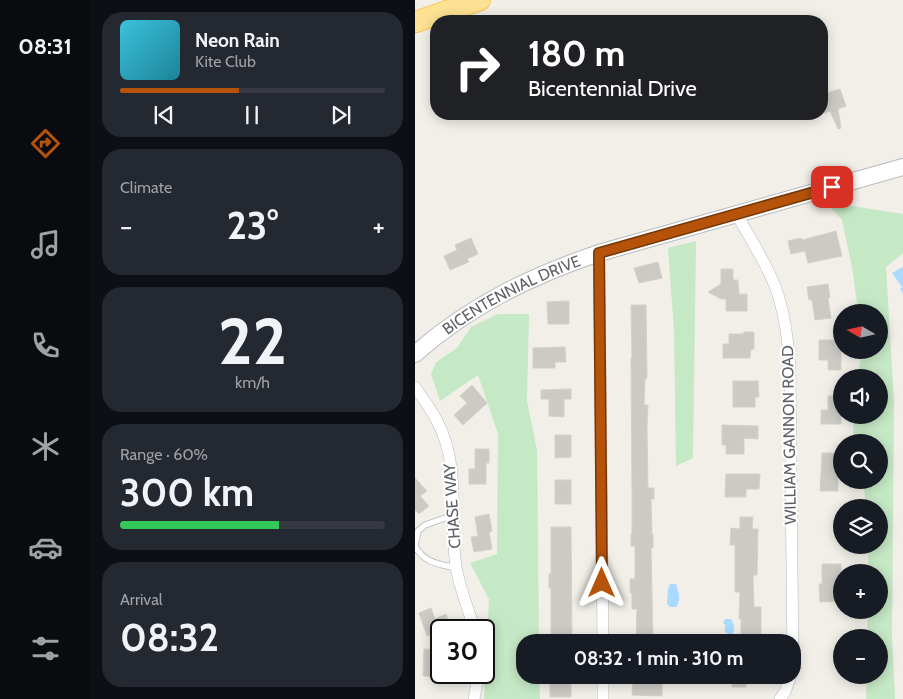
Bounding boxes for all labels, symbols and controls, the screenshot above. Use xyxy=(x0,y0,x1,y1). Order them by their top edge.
text: Neon Rain xyxy=(195,29,280,52)
text: 180 m xyxy=(528,32,625,75)
text: 08:31 xyxy=(18,33,72,60)
icon: right xyxy=(445,35,510,100)
text: Kite Club xyxy=(195,52,256,71)
text: Bicentennial Drive xyxy=(528,75,697,102)
icon: previous xyxy=(150,101,178,129)
icon: pause xyxy=(238,101,266,129)
icon: next xyxy=(327,101,355,129)
icon: directions xyxy=(28,126,63,161)
pin xyxy=(811,166,853,208)
icon: arrive xyxy=(818,173,846,201)
text: Climate xyxy=(120,178,172,197)
text: 23° xyxy=(227,202,278,249)
text: − xyxy=(120,209,132,243)
text: + xyxy=(373,209,385,243)
icon: music xyxy=(28,227,63,262)
street label: BICENTENNIAL DRIVE xyxy=(438,251,583,338)
text: 22 xyxy=(218,301,287,380)
north arrow xyxy=(833,304,887,359)
map controls xyxy=(833,304,888,684)
icon: phone xyxy=(28,328,63,363)
street label: WILLIAM GANNON ROAD xyxy=(778,345,800,525)
button: sound xyxy=(833,369,888,424)
text: km/h xyxy=(235,373,270,392)
icon: climate xyxy=(28,429,63,464)
button: search xyxy=(833,434,888,489)
text: Range · 60% xyxy=(120,445,208,464)
street label: CHASE WAY xyxy=(439,462,464,549)
text: 300 km xyxy=(120,469,254,516)
button: layers xyxy=(833,499,888,554)
icon: car xyxy=(28,530,63,565)
position arrow xyxy=(575,556,627,608)
button: + xyxy=(833,564,888,619)
text: Arrival xyxy=(120,590,163,609)
text: 08:32 xyxy=(120,614,219,661)
speed limit sign: 30 xyxy=(430,619,495,684)
button: − xyxy=(833,629,888,684)
icon: filters xyxy=(28,631,63,666)
text: 08:32 · 1 min · 310 m xyxy=(574,647,743,670)

